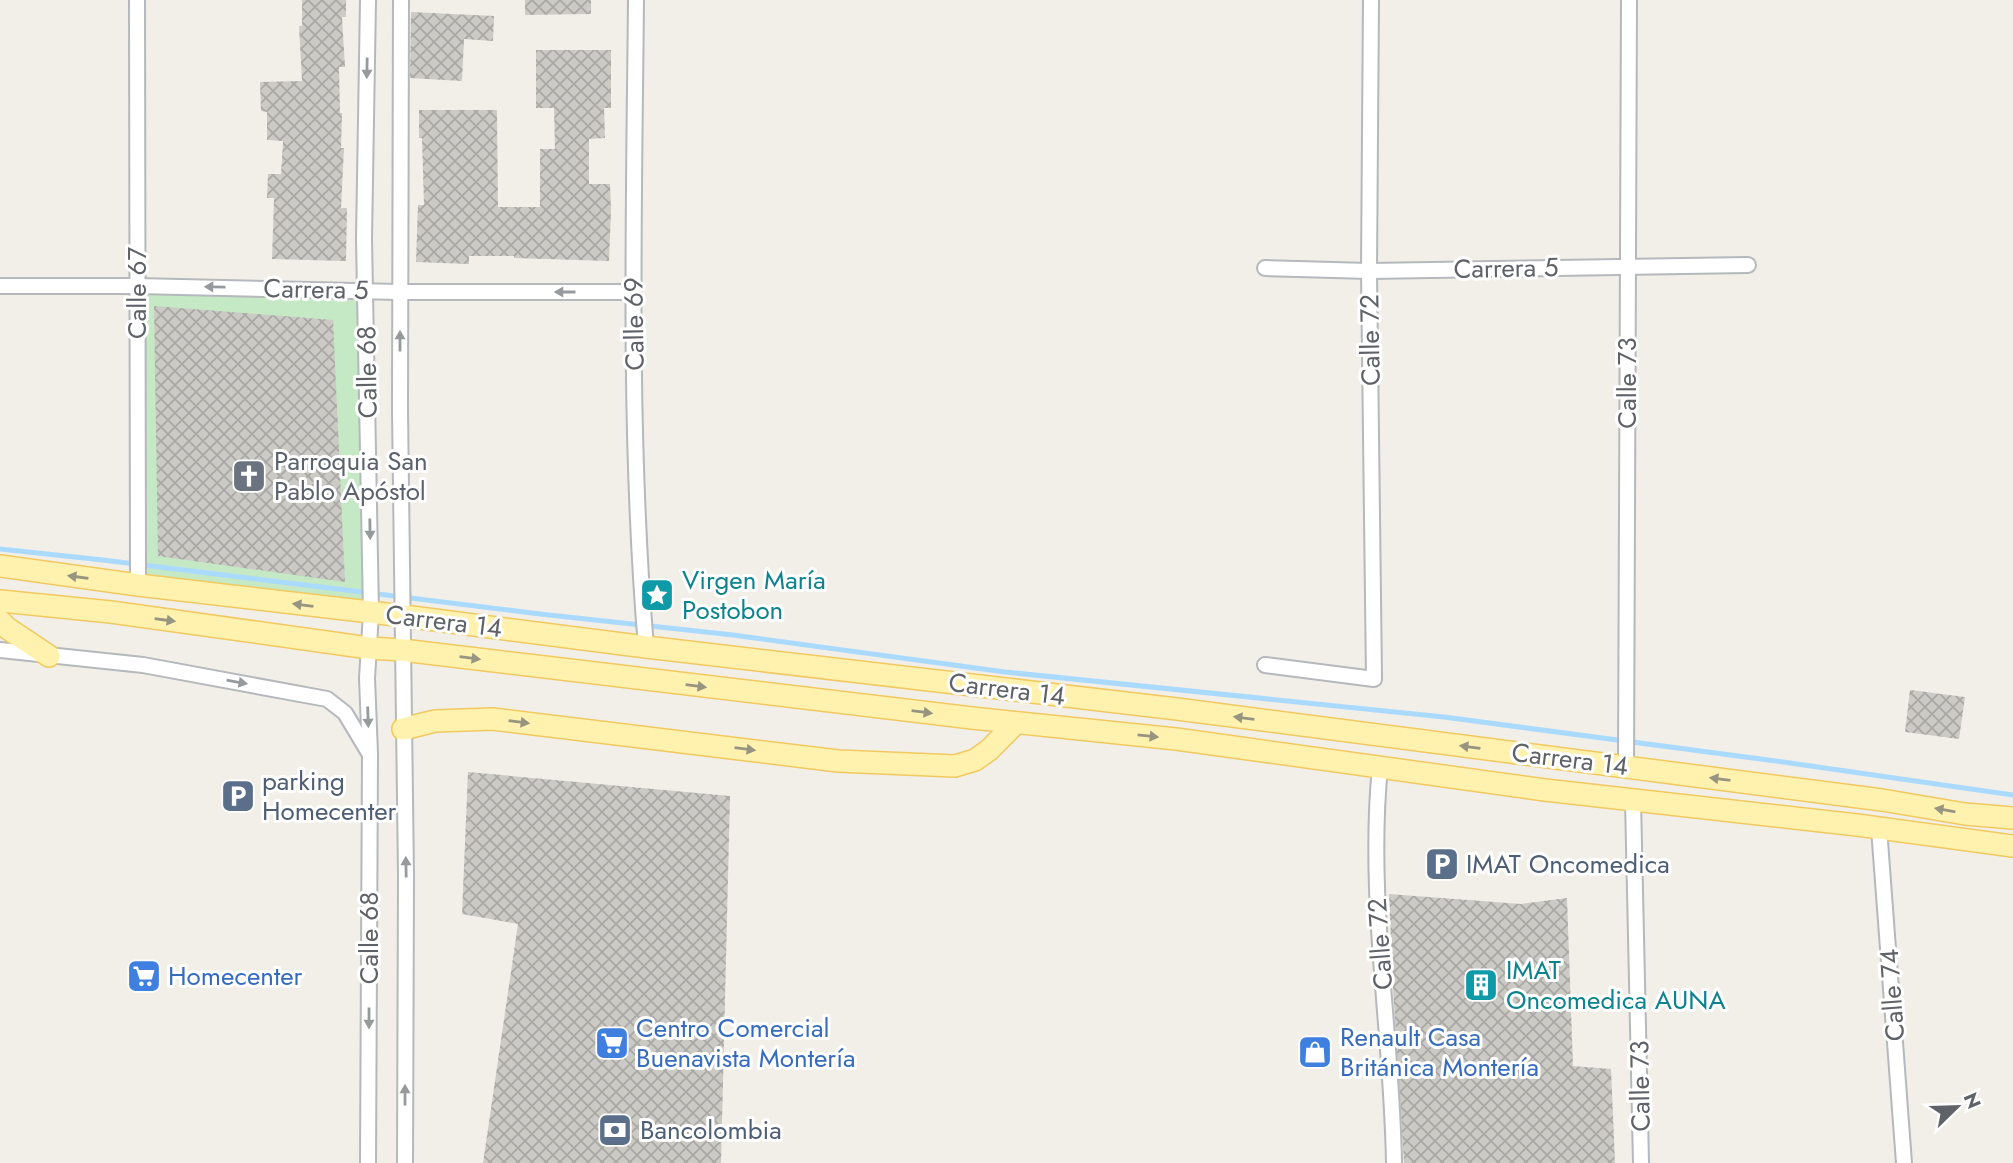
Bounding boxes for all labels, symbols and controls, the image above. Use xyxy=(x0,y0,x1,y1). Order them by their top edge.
one-way arrow xyxy=(361,57,373,79)
street label: Calle 67 xyxy=(118,247,156,339)
street label: Carrera 5 xyxy=(1453,248,1559,288)
street label: Carrera 5 xyxy=(263,269,369,309)
street label: Calle 69 xyxy=(614,277,654,371)
one-way arrow xyxy=(203,281,225,293)
one-way arrow xyxy=(553,286,575,298)
street label: Calle 72 xyxy=(1350,294,1390,386)
street label: Calle 68 xyxy=(347,325,387,419)
one-way arrow xyxy=(394,330,406,352)
street label: Calle 73 xyxy=(1608,337,1646,429)
place label: Parroquia San Pablo Apóstol xyxy=(274,442,428,510)
church icon: Parroquia San Pablo Apóstol xyxy=(230,457,268,495)
one-way arrow xyxy=(364,518,376,540)
place label: Virgen María Postobon xyxy=(682,561,826,629)
one-way arrow xyxy=(66,571,88,582)
place icon: Virgen María Postobon xyxy=(638,576,676,614)
street label: Carrera 14 xyxy=(384,595,504,647)
one-way arrow xyxy=(292,599,314,610)
one-way arrow xyxy=(154,614,176,625)
one-way arrow xyxy=(459,653,481,664)
street label: Carrera 14 xyxy=(947,663,1067,715)
one-way arrow xyxy=(226,677,248,688)
one-way arrow xyxy=(685,680,707,691)
one-way arrow xyxy=(363,706,374,728)
one-way arrow xyxy=(911,707,933,718)
one-way arrow xyxy=(1233,712,1255,723)
one-way arrow xyxy=(509,717,531,728)
one-way arrow xyxy=(1137,731,1159,742)
street label: Carrera 14 xyxy=(1510,733,1630,785)
one-way arrow xyxy=(1459,741,1481,752)
one-way arrow xyxy=(734,743,756,754)
place label: parking Homecenter xyxy=(262,762,397,830)
one-way arrow xyxy=(1709,773,1731,784)
parking icon: parking Homecenter xyxy=(219,777,257,815)
one-way arrow xyxy=(1934,804,1956,815)
parking icon: IMAT Oncomedica xyxy=(1423,845,1461,883)
place label: IMAT Oncomedica xyxy=(1466,845,1670,883)
one-way arrow xyxy=(400,856,412,878)
street label: Calle 68 xyxy=(350,892,388,984)
street label: Calle 72 xyxy=(1358,897,1402,991)
street label: Calle 74 xyxy=(1870,948,1914,1042)
place label: IMAT Oncomedica AUNA xyxy=(1506,951,1726,1019)
supermarket icon: Homecenter xyxy=(125,957,163,995)
place label: Homecenter xyxy=(168,957,303,995)
building icon: IMAT Oncomedica AUNA xyxy=(1462,966,1500,1004)
one-way arrow xyxy=(363,1007,375,1029)
place label: Centro Comercial Buenavista Montería xyxy=(636,1009,856,1077)
place label: Renault Casa Británica Montería xyxy=(1340,1018,1539,1086)
supermarket icon: Centro Comercial Buenavista Montería xyxy=(593,1024,631,1062)
shop icon: Renault Casa Británica Montería xyxy=(1296,1033,1334,1071)
street label: Calle 73 xyxy=(1620,1040,1660,1132)
north arrow xyxy=(1922,1072,1992,1142)
one-way arrow xyxy=(399,1084,411,1106)
text: N xyxy=(1957,1088,1988,1113)
bank icon: Bancolombia xyxy=(596,1111,634,1149)
place label: Bancolombia xyxy=(640,1111,782,1149)

